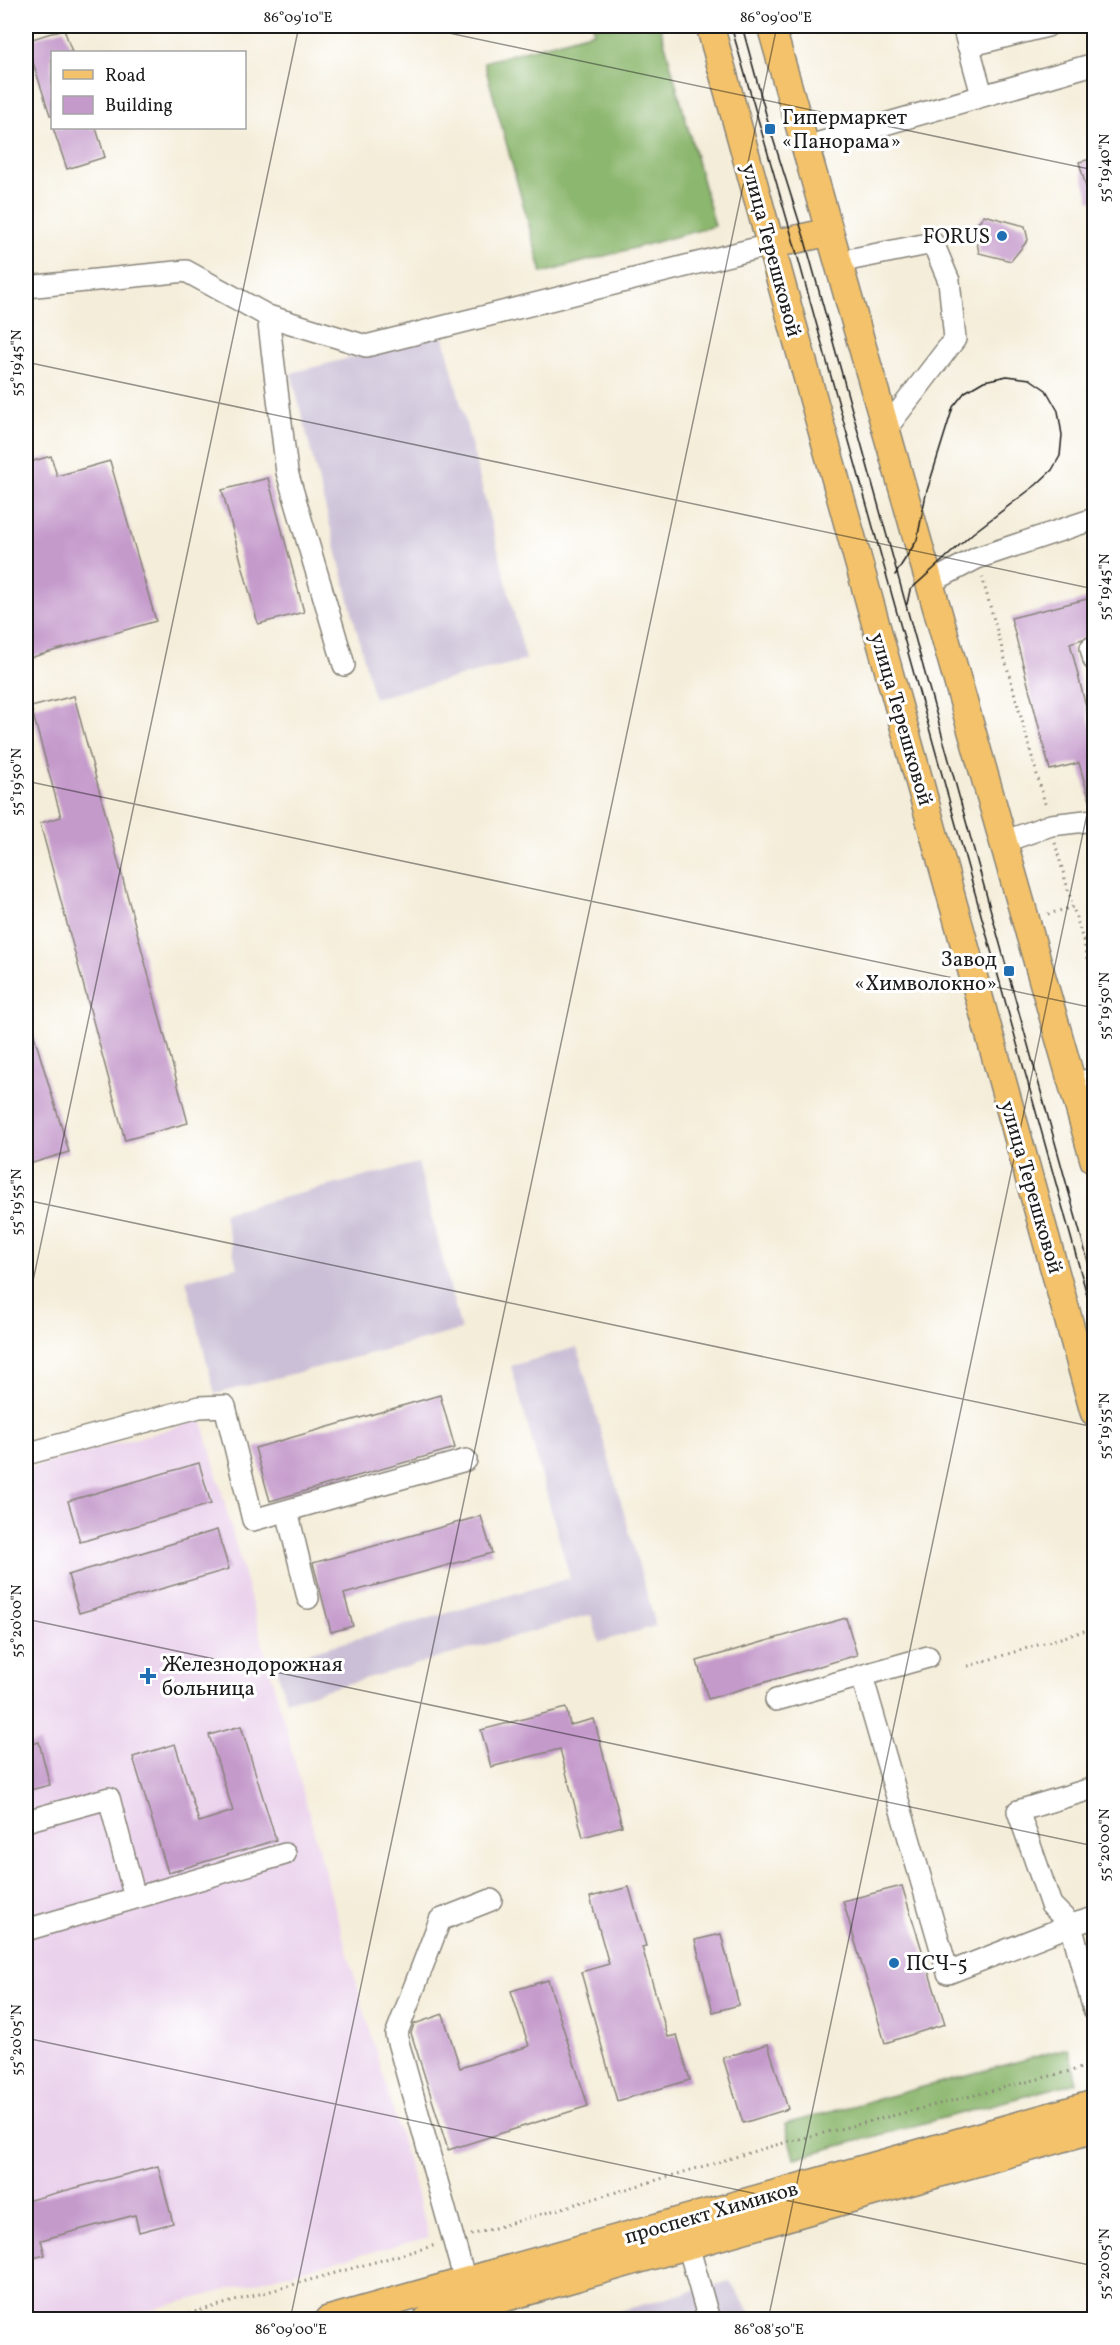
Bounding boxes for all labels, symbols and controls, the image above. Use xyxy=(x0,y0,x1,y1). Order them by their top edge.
text: 86°09'10"E xyxy=(264,8,332,29)
text: 86°09'00"E xyxy=(740,8,812,29)
legend xyxy=(51,51,246,129)
text: Road xyxy=(105,64,146,89)
text: Building xyxy=(105,94,173,119)
place label: Гипермаркет «Панорама» xyxy=(782,104,907,157)
marker: Гипермаркет «Панорама» xyxy=(763,122,777,136)
text: 55°19'40"N xyxy=(1095,134,1116,202)
street label: улица Терешковой xyxy=(733,160,808,341)
place label: FORUS xyxy=(923,223,990,252)
marker: FORUS xyxy=(995,229,1009,243)
text: 55°19'45"N xyxy=(7,329,28,397)
text: 55°19'45"N xyxy=(1095,553,1116,621)
street label: улица Терешковой xyxy=(862,629,939,810)
text: 55°19'50"N xyxy=(7,748,28,816)
place label: Завод «Химволокно» xyxy=(855,946,997,999)
marker: Завод «Химволокно» xyxy=(1002,964,1016,978)
text: 55°19'50"N xyxy=(1095,972,1116,1040)
street label: улица Терешковой xyxy=(992,1097,1069,1278)
text: 55°19'55"N xyxy=(7,1168,28,1236)
text: 55°19'55"N xyxy=(1095,1392,1116,1460)
text: 55°20'00"N xyxy=(7,1584,28,1658)
place label: Железнодорожная больница xyxy=(162,1651,343,1704)
marker: Железнодорожная больница xyxy=(139,1667,157,1685)
text: 55°20'00"N xyxy=(1095,1808,1116,1882)
place label: ПСЧ-5 xyxy=(906,1950,968,1979)
marker: ПСЧ-5 xyxy=(887,1956,901,1970)
text: 55°20'05"N xyxy=(7,2004,28,2076)
street label: проспект Химиков xyxy=(621,2175,802,2252)
text: 55°20'05"N xyxy=(1095,2228,1116,2300)
text: 86°09'00"E xyxy=(255,2320,327,2341)
text: 86°08'50"E xyxy=(734,2320,804,2341)

